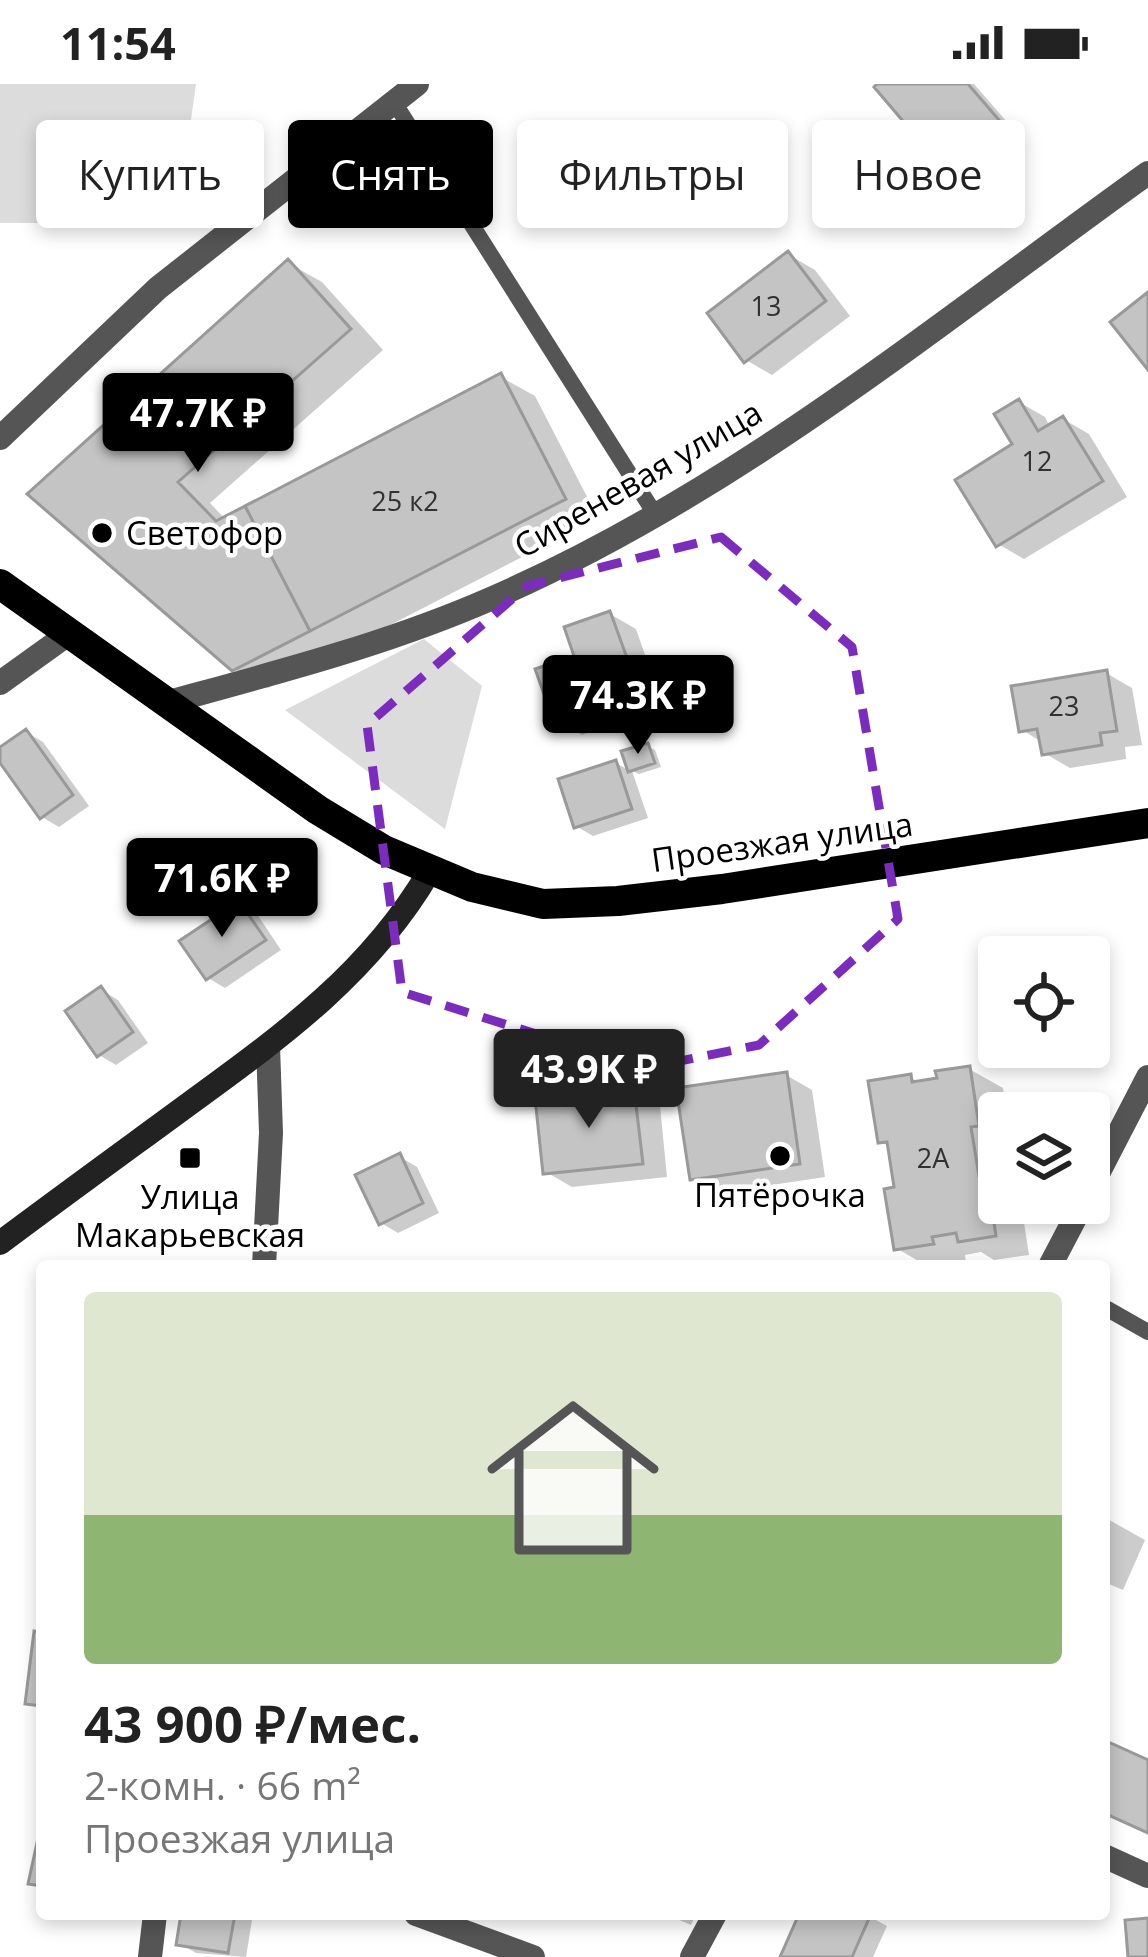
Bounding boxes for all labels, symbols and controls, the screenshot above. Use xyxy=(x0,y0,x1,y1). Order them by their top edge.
text: 11:54 xyxy=(60,12,176,73)
chip: Купить xyxy=(36,120,264,228)
chip: Снять xyxy=(288,120,493,228)
chip: Фильтры xyxy=(517,120,788,228)
chip: Новое xyxy=(812,120,1025,228)
house number: 13 xyxy=(751,287,781,324)
pin: 47.7K ₽ xyxy=(87,373,309,475)
text: 47.7K ₽ xyxy=(130,385,266,438)
street label: Сиреневая улица xyxy=(506,389,770,568)
house number: 12 xyxy=(1022,442,1052,479)
house number: 25 к2 xyxy=(371,482,439,519)
place label: Светофор xyxy=(126,510,283,555)
marker: Светофор xyxy=(89,520,115,546)
pin: 74.3K ₽ xyxy=(527,655,749,757)
text: 74.3K ₽ xyxy=(570,667,706,720)
house number: 23 xyxy=(1049,687,1079,724)
street label: Проезжая улица xyxy=(648,801,915,882)
pin: 71.6K ₽ xyxy=(111,838,333,940)
text: 71.6K ₽ xyxy=(154,850,290,903)
map controls xyxy=(978,936,1110,1224)
button: locate xyxy=(978,936,1110,1068)
pin: 43.9K ₽ xyxy=(478,1029,700,1131)
text: 43.9K ₽ xyxy=(521,1041,657,1094)
button: layers xyxy=(978,1092,1110,1224)
house number: 2А xyxy=(917,1139,950,1176)
marker: Пятёрочка xyxy=(767,1143,793,1169)
marker: Улица Макарьевская xyxy=(177,1145,203,1171)
place label: Пятёрочка xyxy=(694,1172,866,1217)
place label: Улица Макарьевская xyxy=(75,1174,305,1257)
icon: home xyxy=(465,1370,681,1586)
text: 43 900 ₽/мес. xyxy=(84,1688,421,1758)
text: 2-комн. · 66 m² xyxy=(84,1758,361,1811)
text: Проезжая улица xyxy=(84,1811,395,1864)

